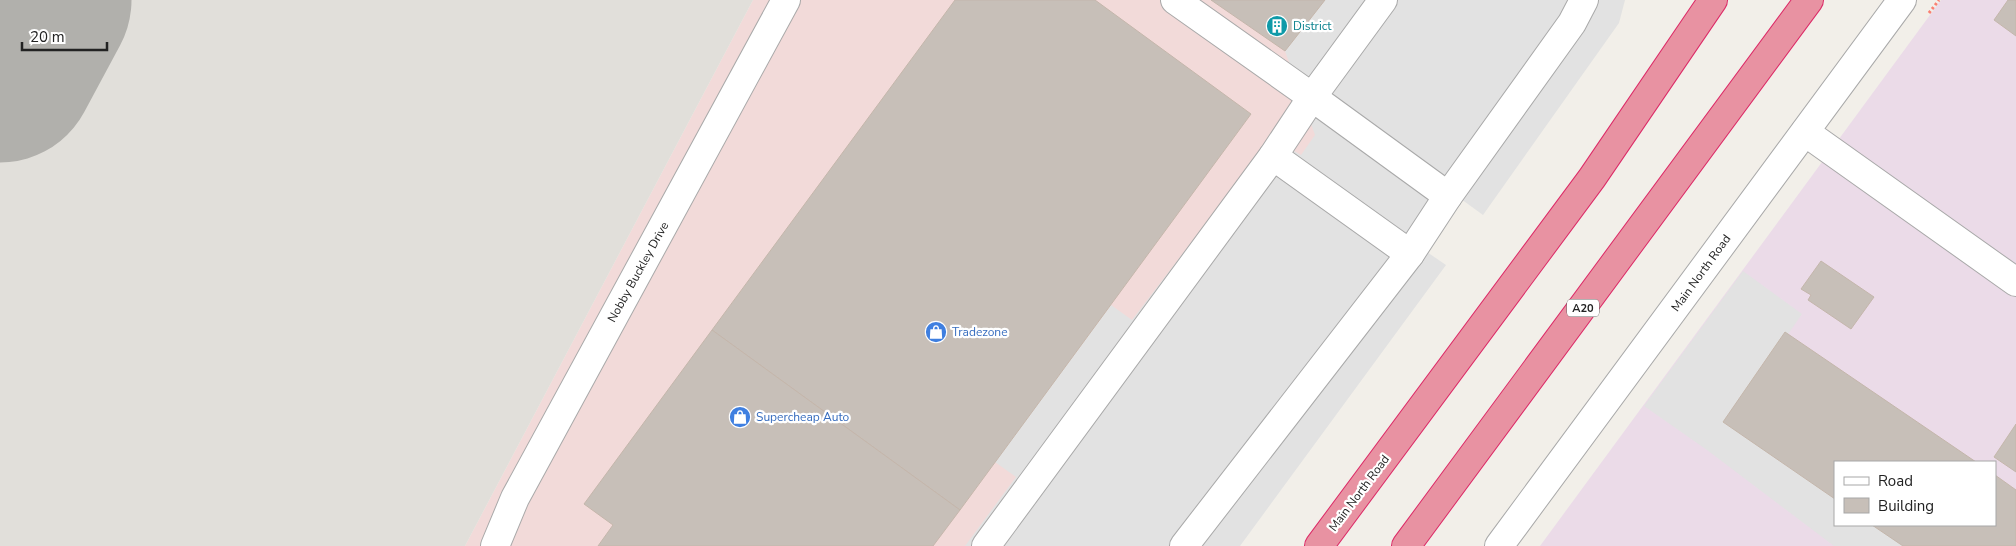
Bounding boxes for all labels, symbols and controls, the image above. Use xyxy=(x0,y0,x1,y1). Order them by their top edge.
building icon: District xyxy=(1265,14,1289,38)
place label: District xyxy=(1293,18,1332,34)
scale bar xyxy=(22,20,108,52)
text: 20 m xyxy=(30,27,65,47)
street label: Nobby Buckley Drive xyxy=(604,219,672,325)
street label: Main North Road xyxy=(1668,231,1734,315)
road number: A20 xyxy=(1567,300,1599,316)
shop icon: Tradezone xyxy=(924,320,948,344)
place label: Tradezone xyxy=(952,324,1008,340)
shop icon: Supercheap Auto xyxy=(728,405,752,429)
place label: Supercheap Auto xyxy=(756,409,850,425)
street label: Main North Road xyxy=(1325,452,1393,534)
legend xyxy=(1834,461,1996,526)
text: Road xyxy=(1878,471,1913,491)
text: Building xyxy=(1878,496,1934,516)

